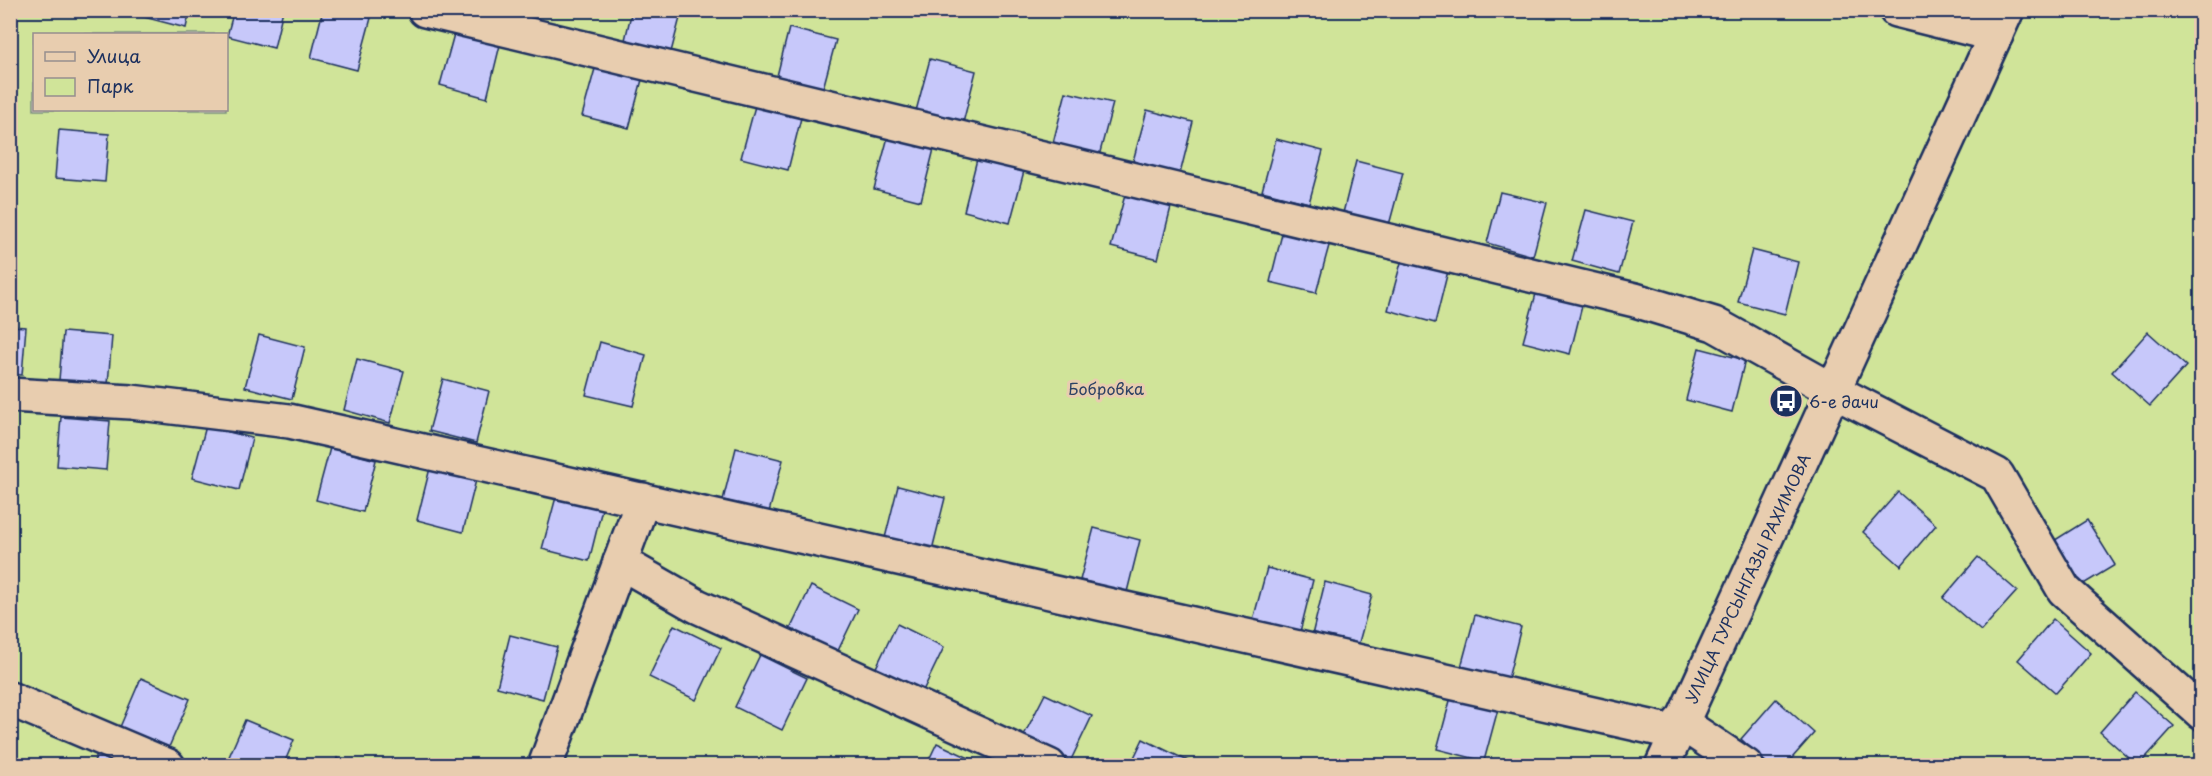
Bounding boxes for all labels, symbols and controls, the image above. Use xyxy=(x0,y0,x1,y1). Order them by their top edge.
legend xyxy=(33,33,228,111)
text: Улица xyxy=(87,42,141,69)
text: Парк xyxy=(87,72,134,99)
park label: Бобровка xyxy=(1068,376,1144,400)
bus stop icon: 6-е дачи xyxy=(1768,383,1804,419)
place label: 6-е дачи xyxy=(1809,389,1879,413)
street label: УЛИЦА ТУРСЫНГАЗЫ РАХИМОВА xyxy=(1678,449,1816,707)

